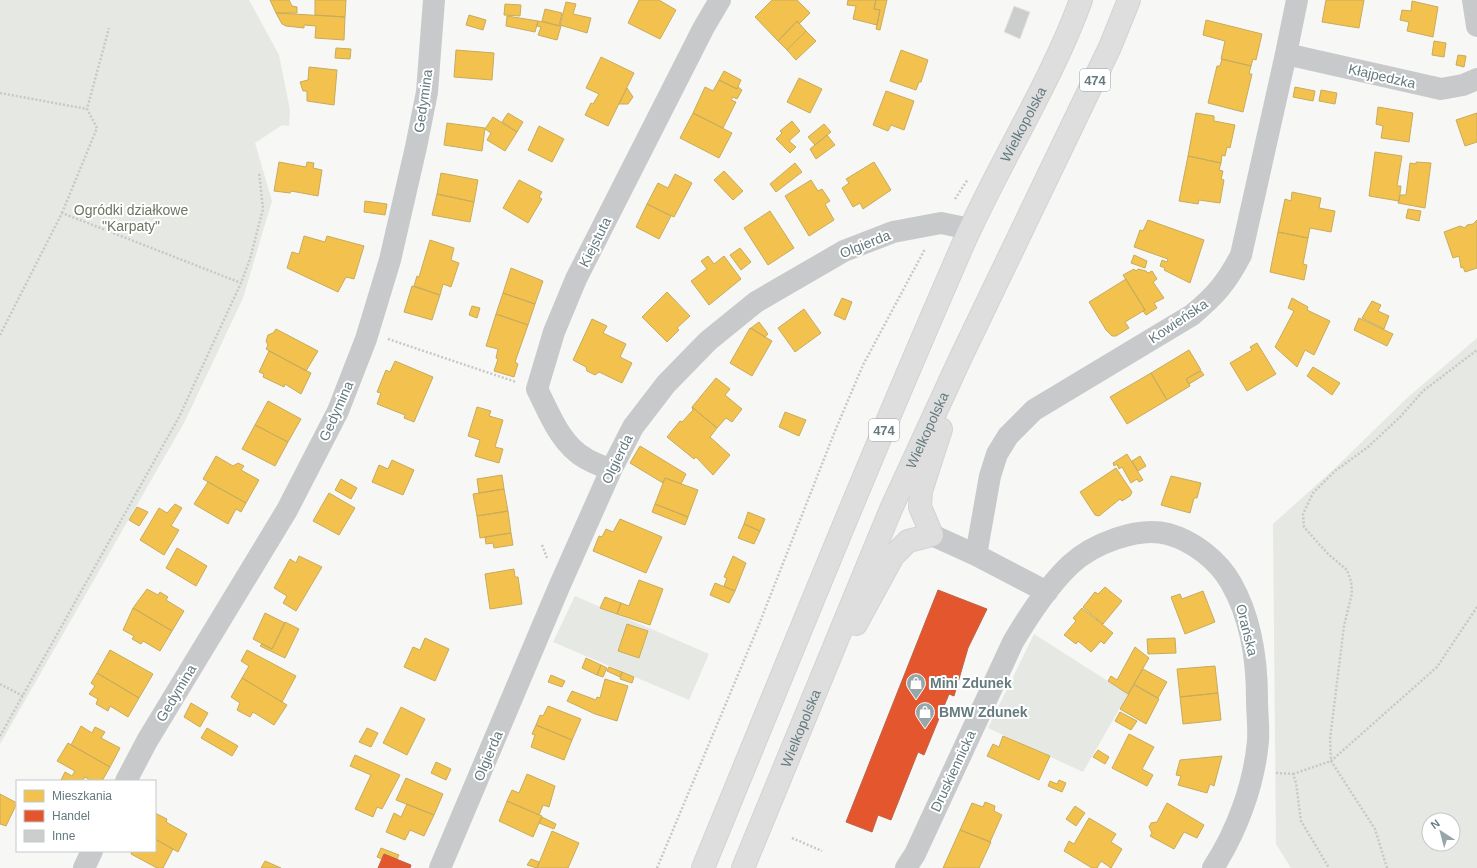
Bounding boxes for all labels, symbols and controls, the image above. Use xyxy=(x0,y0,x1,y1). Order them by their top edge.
street label: Kłajpedzka xyxy=(1347,61,1417,92)
street label: Gedymina xyxy=(411,68,435,134)
road number: 474 xyxy=(1080,69,1110,91)
street label: Wielkopolska xyxy=(997,84,1049,165)
park label: Ogródki działkowe "Karpaty" xyxy=(74,202,188,234)
street label: Kiejstuta xyxy=(576,214,614,270)
street label: Olgierda xyxy=(837,227,893,261)
street label: Kowieńska xyxy=(1145,295,1211,347)
street label: Gedymina xyxy=(316,378,356,443)
street label: Wielkopolska xyxy=(903,389,952,471)
road number: 474 xyxy=(869,419,899,441)
street label: Olgierda xyxy=(598,432,636,486)
street label: Orańska xyxy=(1233,602,1261,658)
street label: Gedymina xyxy=(153,661,199,724)
shop icon: Mini Zdunek xyxy=(905,672,927,700)
place label: Mini Zdunek xyxy=(930,675,1012,691)
street label: Wielkopolska xyxy=(777,687,824,770)
shop icon: BMW Zdunek xyxy=(914,701,936,729)
place label: BMW Zdunek xyxy=(939,704,1028,720)
street label: Olgierda xyxy=(470,728,506,783)
street label: Druskiennicka xyxy=(927,728,979,814)
legend xyxy=(16,780,156,852)
text: Mieszkania xyxy=(52,789,112,803)
text: Handel xyxy=(52,809,90,823)
north arrow xyxy=(1421,812,1461,852)
text: N xyxy=(1428,817,1442,831)
text: Inne xyxy=(52,829,76,843)

